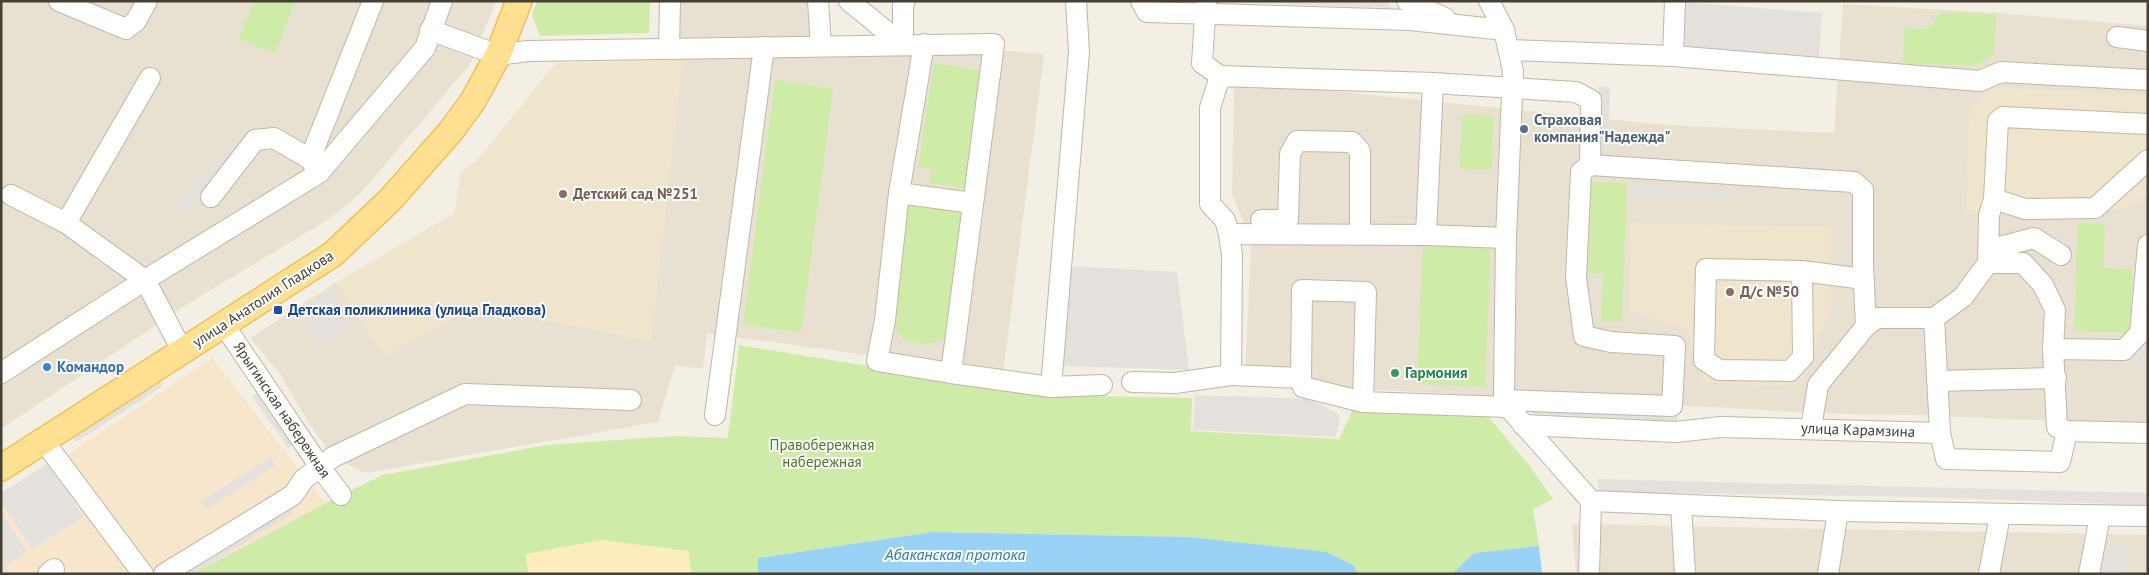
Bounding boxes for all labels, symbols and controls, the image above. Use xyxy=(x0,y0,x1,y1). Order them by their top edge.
place label: Страховая компания"Надежда" xyxy=(1534,110,1671,146)
marker: Страховая компания"Надежда" xyxy=(1518,123,1530,135)
place label: Детский сад №251 xyxy=(573,184,698,203)
marker: Детский сад №251 xyxy=(557,188,569,200)
street label: улица Анатолия Гладкова xyxy=(188,246,337,351)
place label: Д/с №50 xyxy=(1740,282,1799,301)
marker: Д/с №50 xyxy=(1724,286,1736,298)
place label: Детская поликлиника (улица Гладкова) xyxy=(288,300,546,319)
marker: Детская поликлиника (улица Гладкова) xyxy=(272,304,284,316)
street label: Ярыгинская набережная xyxy=(230,338,335,481)
place label: Командор xyxy=(57,357,124,376)
marker: Командор xyxy=(41,361,53,373)
place label: Гармония xyxy=(1405,363,1467,382)
marker: Гармония xyxy=(1389,367,1401,379)
street label: улица Карамзина xyxy=(1801,418,1915,441)
park label: Правобережная набережная xyxy=(770,435,874,471)
water label: Абаканская протока xyxy=(884,544,1025,564)

